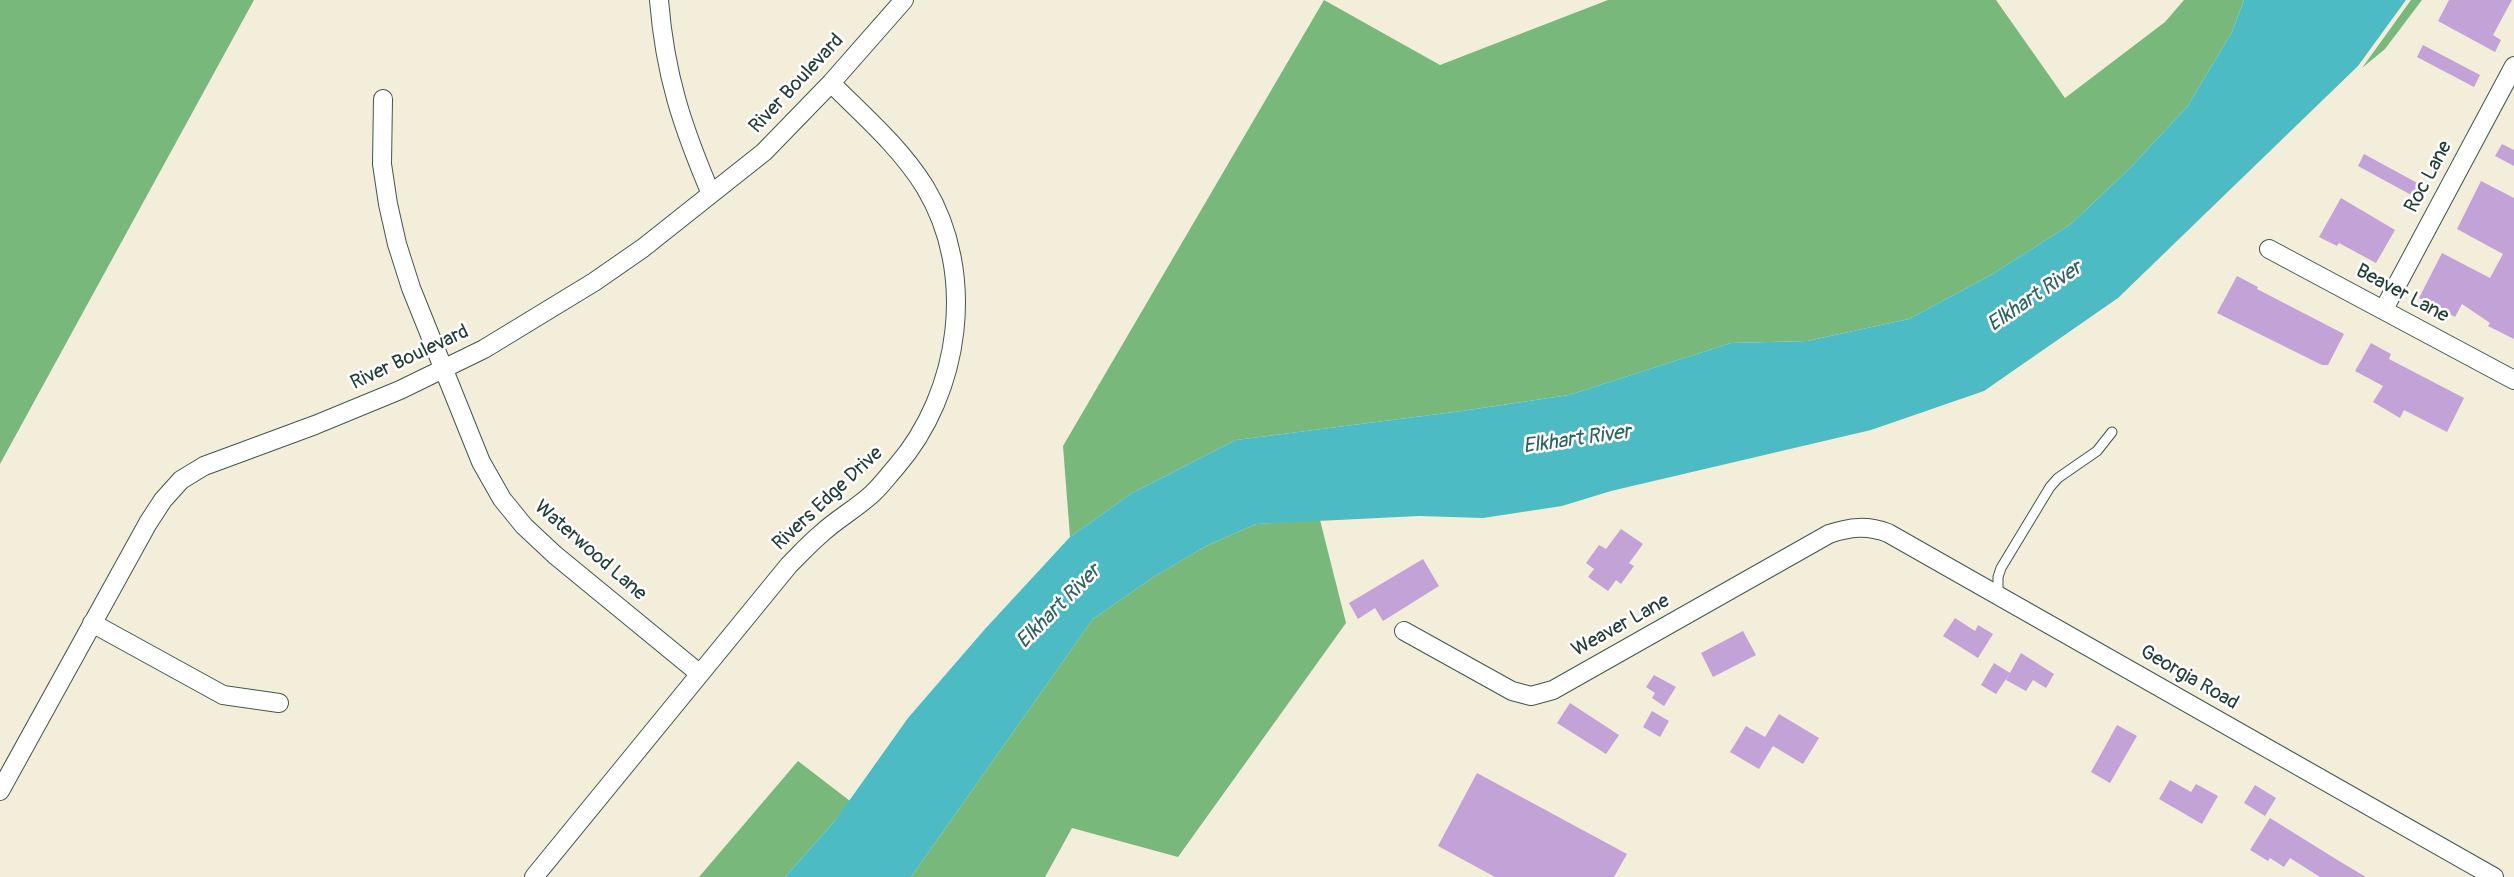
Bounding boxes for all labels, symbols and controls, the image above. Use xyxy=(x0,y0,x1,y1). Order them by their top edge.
street label: River Boulevard xyxy=(745,29,849,139)
street label: Roc Lane xyxy=(2400,137,2458,217)
water label: Elkhart River xyxy=(1983,256,2087,338)
street label: Beaver Lane xyxy=(2351,259,2453,329)
street label: River Boulevard xyxy=(347,320,473,396)
water label: Elkhart River xyxy=(1521,420,1633,460)
street label: Rivers Edge Drive xyxy=(768,442,888,556)
street label: Waterwood Lane xyxy=(529,496,651,606)
water label: Elkhart River xyxy=(1012,560,1106,654)
street label: Weaver Lane xyxy=(1568,589,1674,663)
street label: Georgia Road xyxy=(2136,640,2242,716)

